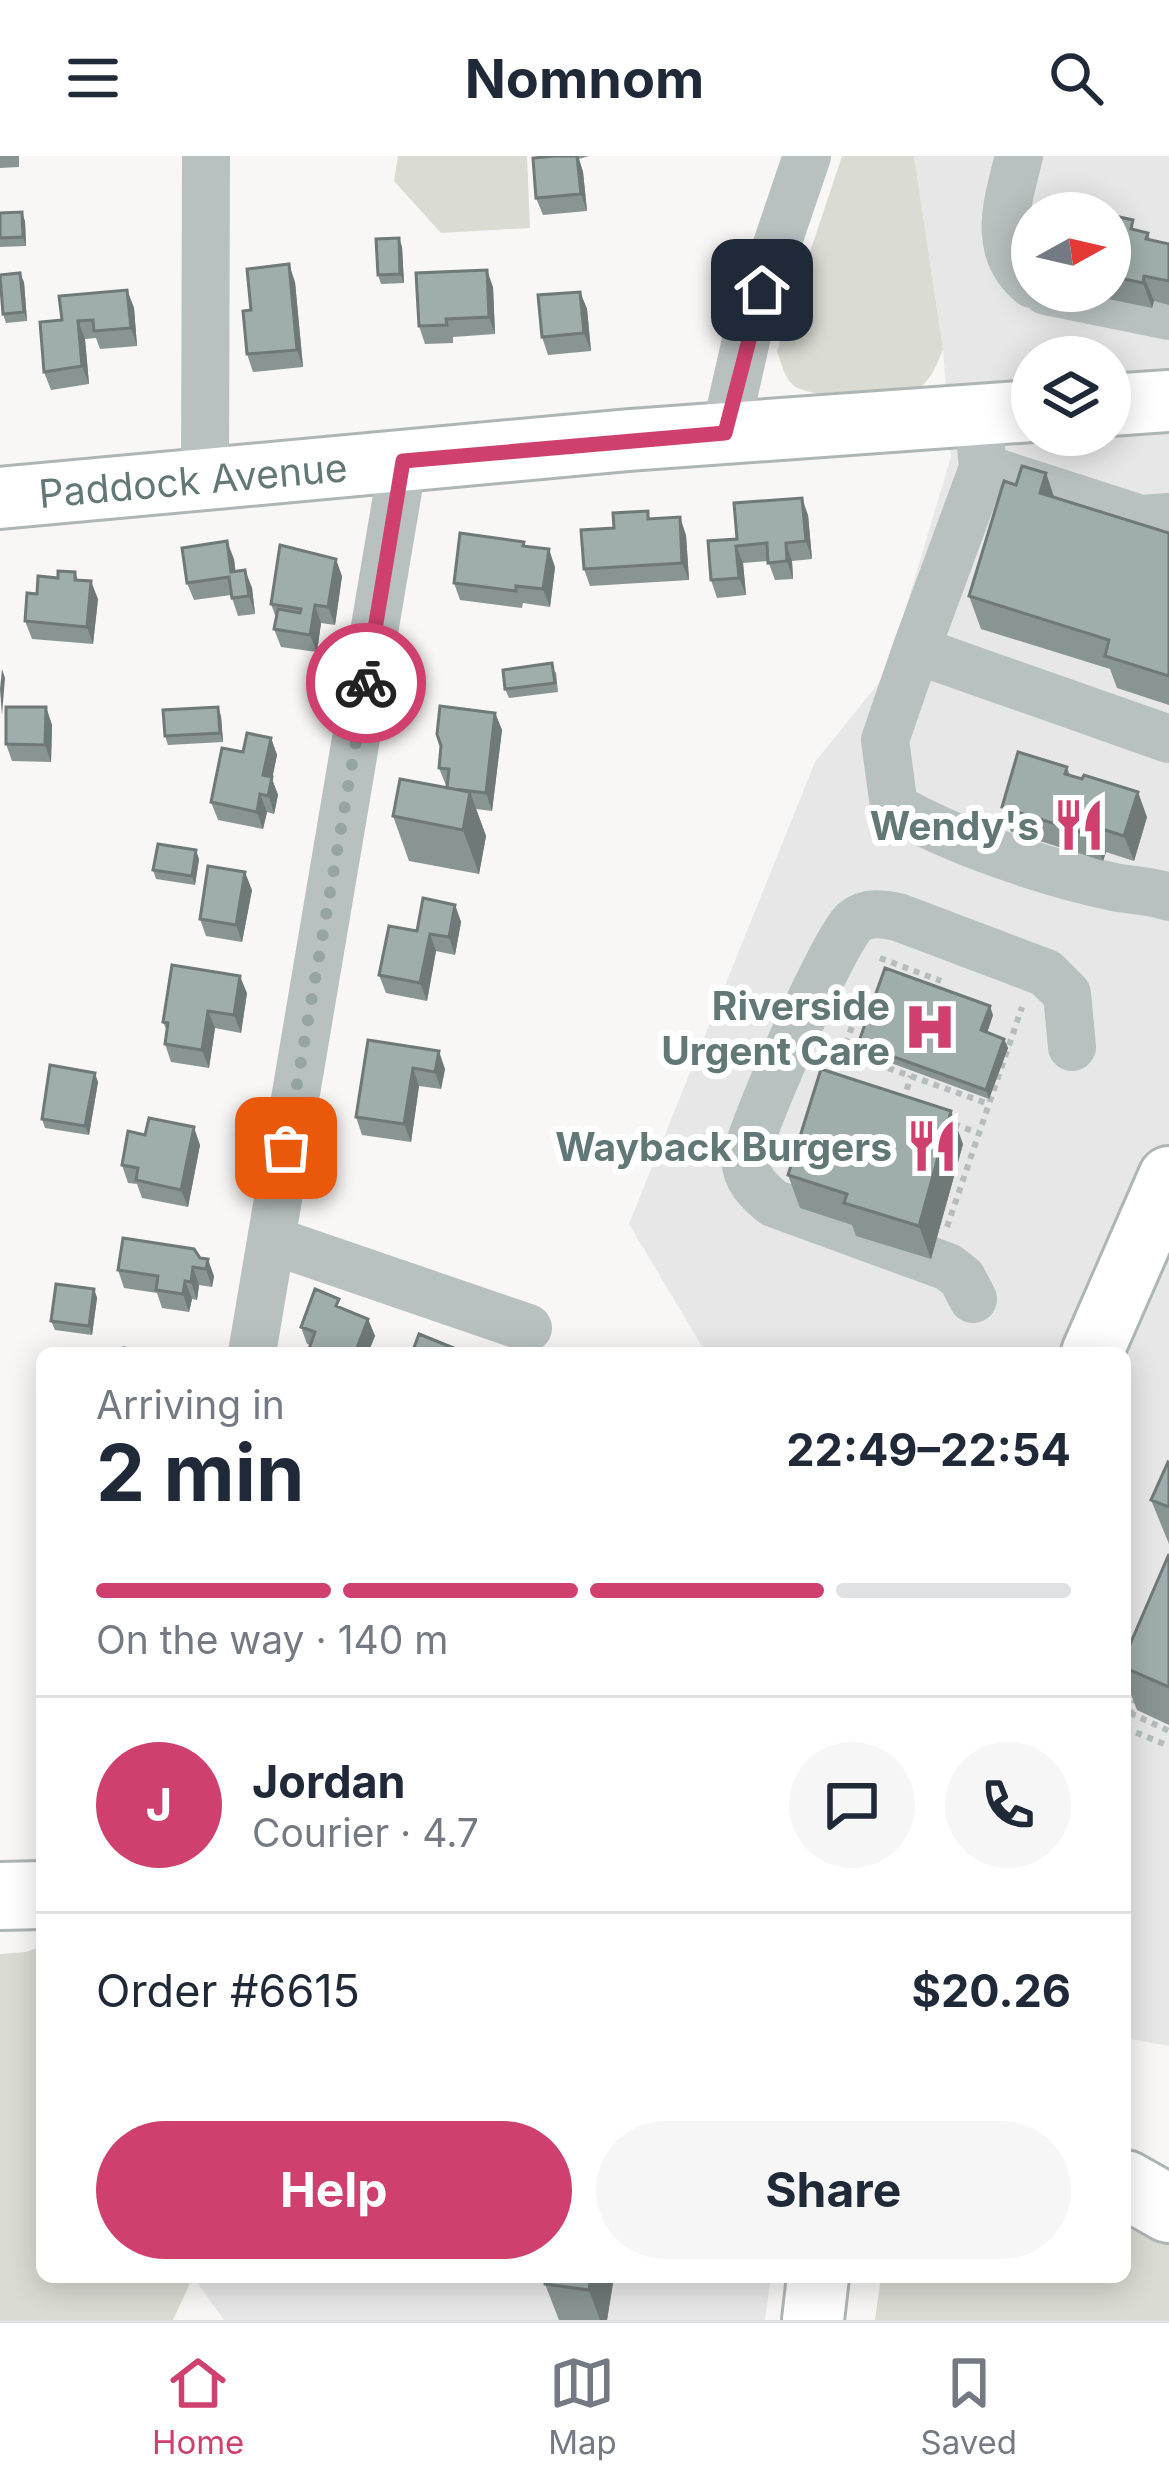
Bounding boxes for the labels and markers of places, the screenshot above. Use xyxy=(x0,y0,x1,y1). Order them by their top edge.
pin xyxy=(711,239,813,341)
restaurant icon: Wendy's xyxy=(1050,796,1108,854)
place label: Wendy's xyxy=(870,802,1039,849)
place label: Riverside Urgent Care xyxy=(661,982,890,1074)
hospital icon: Riverside Urgent Care xyxy=(901,998,959,1056)
pin xyxy=(235,1097,337,1199)
restaurant icon: Wayback Burgers xyxy=(903,1117,961,1175)
place label: Wayback Burgers xyxy=(555,1123,892,1170)

